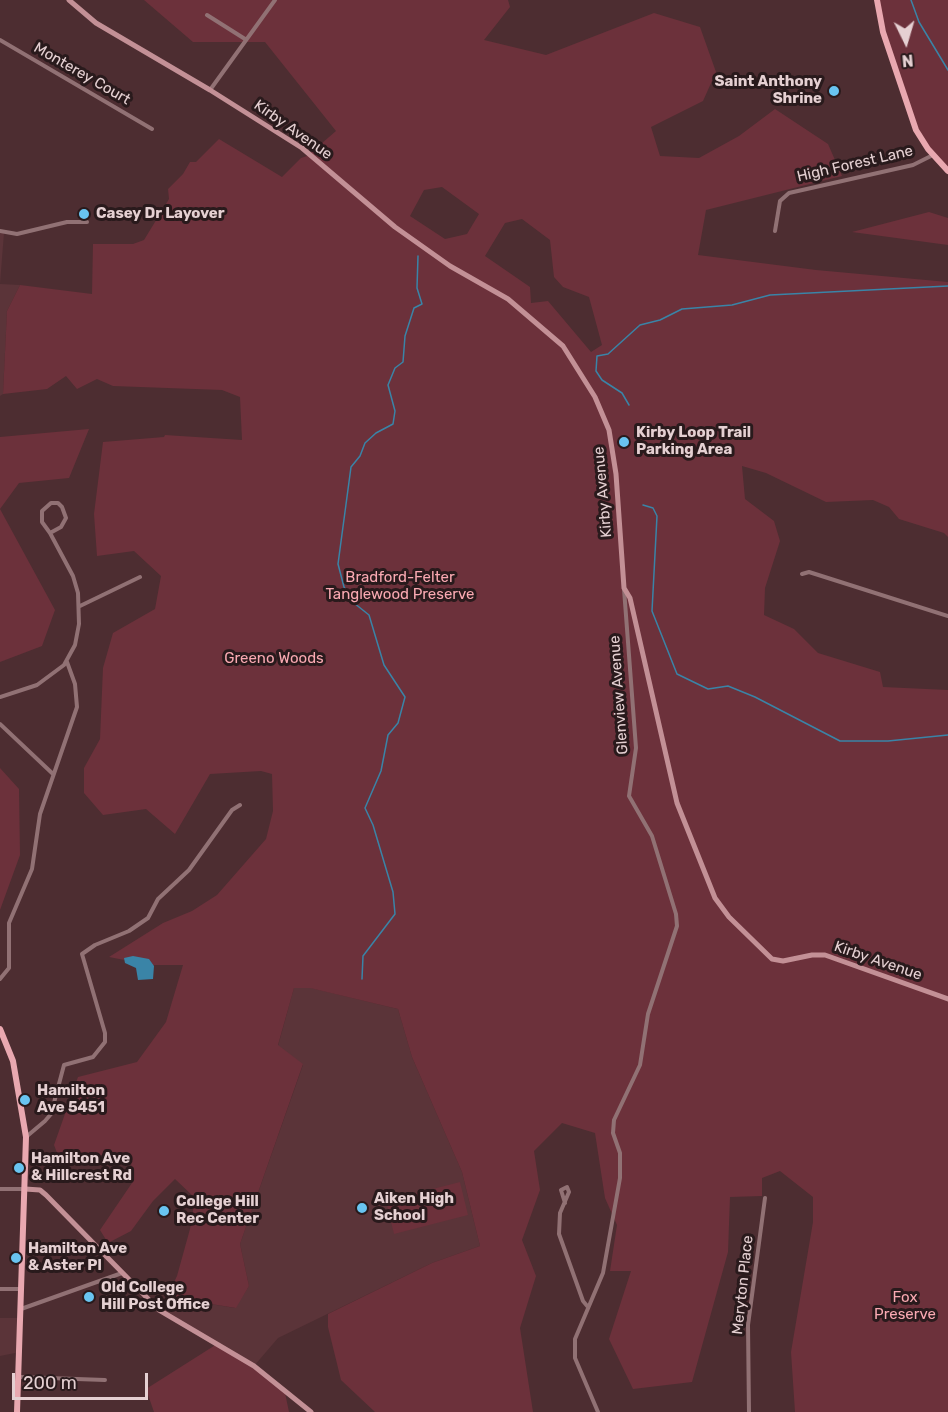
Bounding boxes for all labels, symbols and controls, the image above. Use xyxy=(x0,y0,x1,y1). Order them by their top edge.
north arrow xyxy=(876,12,936,72)
street label: Monterey Court xyxy=(30,39,134,109)
text: N xyxy=(901,50,914,70)
place label: Saint Anthony Shrine xyxy=(715,73,822,108)
marker: Saint Anthony Shrine xyxy=(827,84,841,98)
street label: Kirby Avenue xyxy=(250,96,336,164)
street label: High Forest Lane xyxy=(795,142,915,186)
place label: Casey Dr Layover xyxy=(96,205,225,223)
marker: Casey Dr Layover xyxy=(77,207,91,221)
place label: Kirby Loop Trail Parking Area xyxy=(636,424,751,459)
marker: Kirby Loop Trail Parking Area xyxy=(617,435,631,449)
street label: Kirby Avenue xyxy=(590,446,616,538)
park label: Bradford-Felter Tanglewood Preserve xyxy=(326,569,474,604)
street label: Glenview Avenue xyxy=(606,635,632,755)
park label: Greeno Woods xyxy=(224,650,324,668)
street label: Kirby Avenue xyxy=(832,938,924,984)
place label: Hamilton Ave 5451 xyxy=(37,1082,105,1117)
marker: Hamilton Ave 5451 xyxy=(18,1093,32,1107)
place label: Hamilton Ave & Hillcrest Rd xyxy=(31,1150,132,1185)
marker: Hamilton Ave & Hillcrest Rd xyxy=(12,1161,26,1175)
place label: Aiken High School xyxy=(374,1190,454,1225)
place label: College Hill Rec Center xyxy=(176,1193,259,1228)
marker: Aiken High School xyxy=(355,1201,369,1215)
marker: College Hill Rec Center xyxy=(157,1204,171,1218)
street label: Meryton Place xyxy=(729,1234,757,1336)
place label: Hamilton Ave & Aster Pl xyxy=(28,1240,127,1275)
marker: Hamilton Ave & Aster Pl xyxy=(9,1251,23,1265)
place label: Old College Hill Post Office xyxy=(101,1279,210,1314)
park label: Fox Preserve xyxy=(874,1289,936,1324)
marker: Old College Hill Post Office xyxy=(82,1290,96,1304)
scale bar xyxy=(15,1361,152,1399)
text: 200 m xyxy=(23,1372,77,1394)

